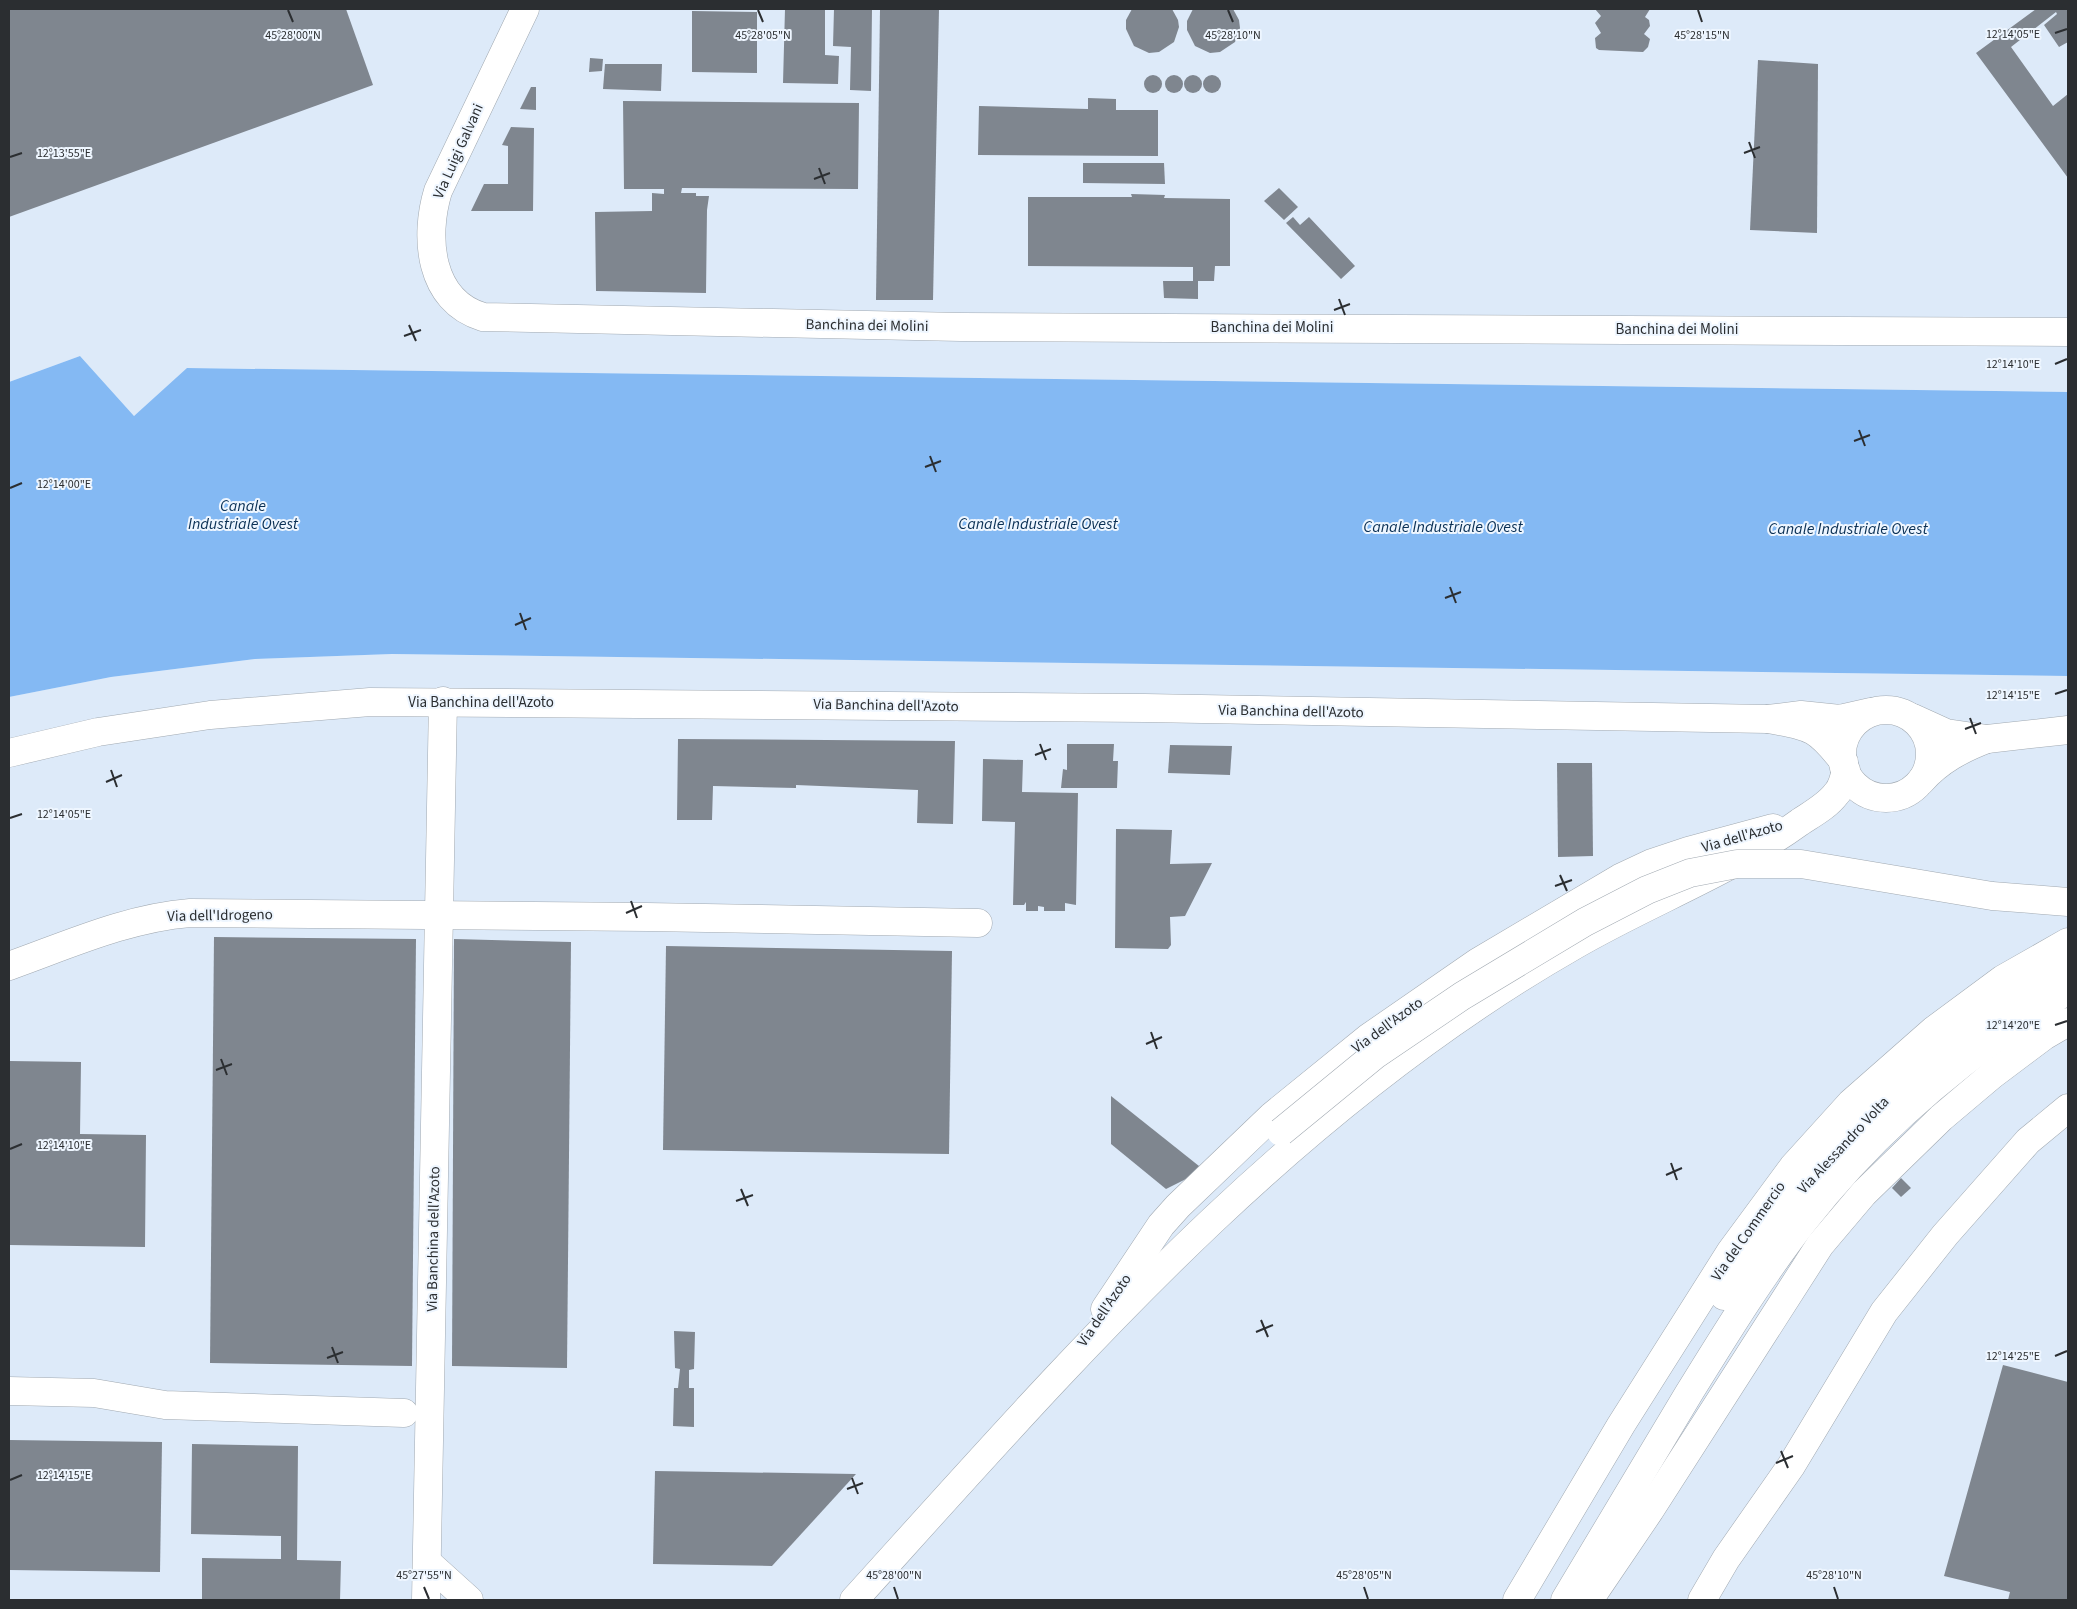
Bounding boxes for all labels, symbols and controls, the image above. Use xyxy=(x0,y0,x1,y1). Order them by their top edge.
text: 12°14'05"E xyxy=(1986,26,2040,43)
text: 45°28'00"N xyxy=(265,27,321,44)
text: 45°28'05"N xyxy=(735,27,791,44)
text: 45°28'10"N xyxy=(1205,27,1261,44)
text: 45°28'15"N xyxy=(1674,27,1730,44)
street label: Via Luigi Galvani xyxy=(428,100,489,202)
text: 12°13'55"E xyxy=(37,145,91,162)
street label: Banchina dei Molini xyxy=(805,314,929,337)
street label: Banchina dei Molini xyxy=(1211,317,1333,338)
street label: Banchina dei Molini xyxy=(1616,319,1738,340)
text: 12°14'10"E xyxy=(1986,356,2040,373)
text: 12°14'00"E xyxy=(37,476,91,493)
water label: Canale Industriale Ovest xyxy=(188,495,299,535)
water label: Canale Industriale Ovest xyxy=(958,513,1118,535)
water label: Canale Industriale Ovest xyxy=(1363,516,1523,538)
water label: Canale Industriale Ovest xyxy=(1768,518,1928,540)
text: 12°14'15"E xyxy=(1986,687,2040,704)
street label: Via Banchina dell'Azoto xyxy=(408,692,554,713)
street label: Via Banchina dell'Azoto xyxy=(813,694,959,717)
street label: Via Banchina dell'Azoto xyxy=(1218,700,1364,723)
text: 12°14'05"E xyxy=(37,806,91,823)
street label: Via dell'Azoto xyxy=(1699,815,1785,858)
street label: Via dell'Idrogeno xyxy=(167,904,273,927)
street label: Via dell'Azoto xyxy=(1347,992,1427,1058)
text: 12°14'20"E xyxy=(1986,1017,2040,1034)
street label: Via Alessandro Volta xyxy=(1793,1092,1894,1199)
text: 12°14'10"E xyxy=(37,1137,91,1154)
street label: Via Banchina dell'Azoto xyxy=(422,1166,445,1312)
street label: Via del Commercio xyxy=(1706,1177,1791,1285)
street label: Via dell'Azoto xyxy=(1072,1270,1136,1351)
text: 12°14'25"E xyxy=(1986,1348,2040,1365)
text: 12°14'15"E xyxy=(37,1467,91,1484)
text: 45°27'55"N xyxy=(396,1567,452,1584)
text: 45°28'00"N xyxy=(866,1567,922,1584)
text: 45°28'05"N xyxy=(1336,1567,1392,1584)
text: 45°28'10"N xyxy=(1806,1567,1862,1584)

